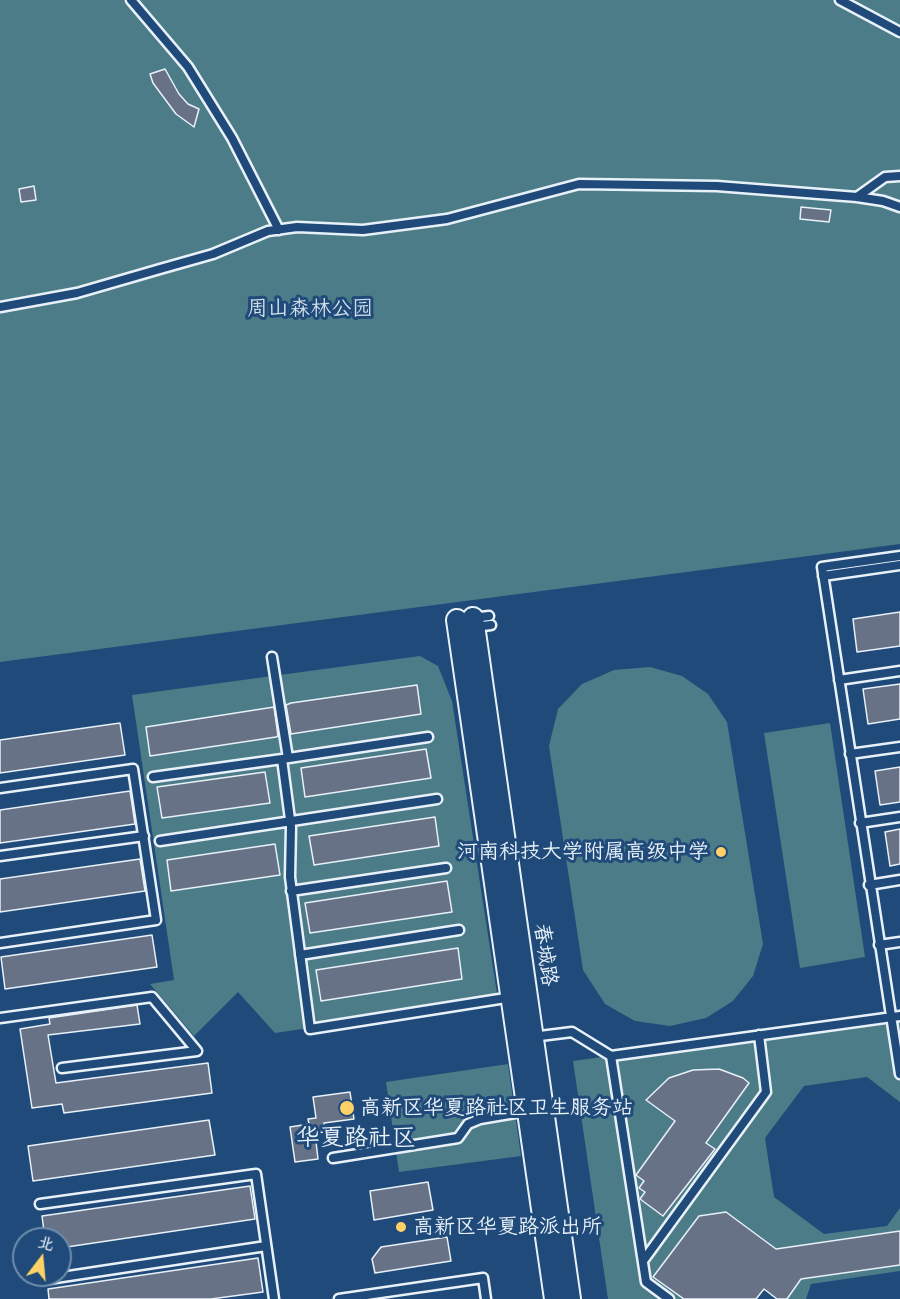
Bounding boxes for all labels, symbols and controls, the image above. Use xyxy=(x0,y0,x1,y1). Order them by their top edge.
park label: 周山森林公园 xyxy=(247,296,373,322)
place label: 河南科技大学附属高级中学 xyxy=(457,839,709,865)
marker: 河南科技大学附属高级中学 xyxy=(714,845,728,859)
street label: 春城路 xyxy=(528,922,562,988)
place label: 高新区华夏路社区卫生服务站 xyxy=(360,1095,633,1121)
marker: 高新区华夏路社区卫生服务站 xyxy=(338,1099,356,1117)
district label: 华夏路社区 xyxy=(296,1124,416,1152)
place label: 高新区华夏路派出所 xyxy=(413,1214,602,1240)
marker: 高新区华夏路派出所 xyxy=(394,1220,408,1234)
north arrow xyxy=(12,1227,72,1287)
text: 北 xyxy=(35,1228,57,1255)

